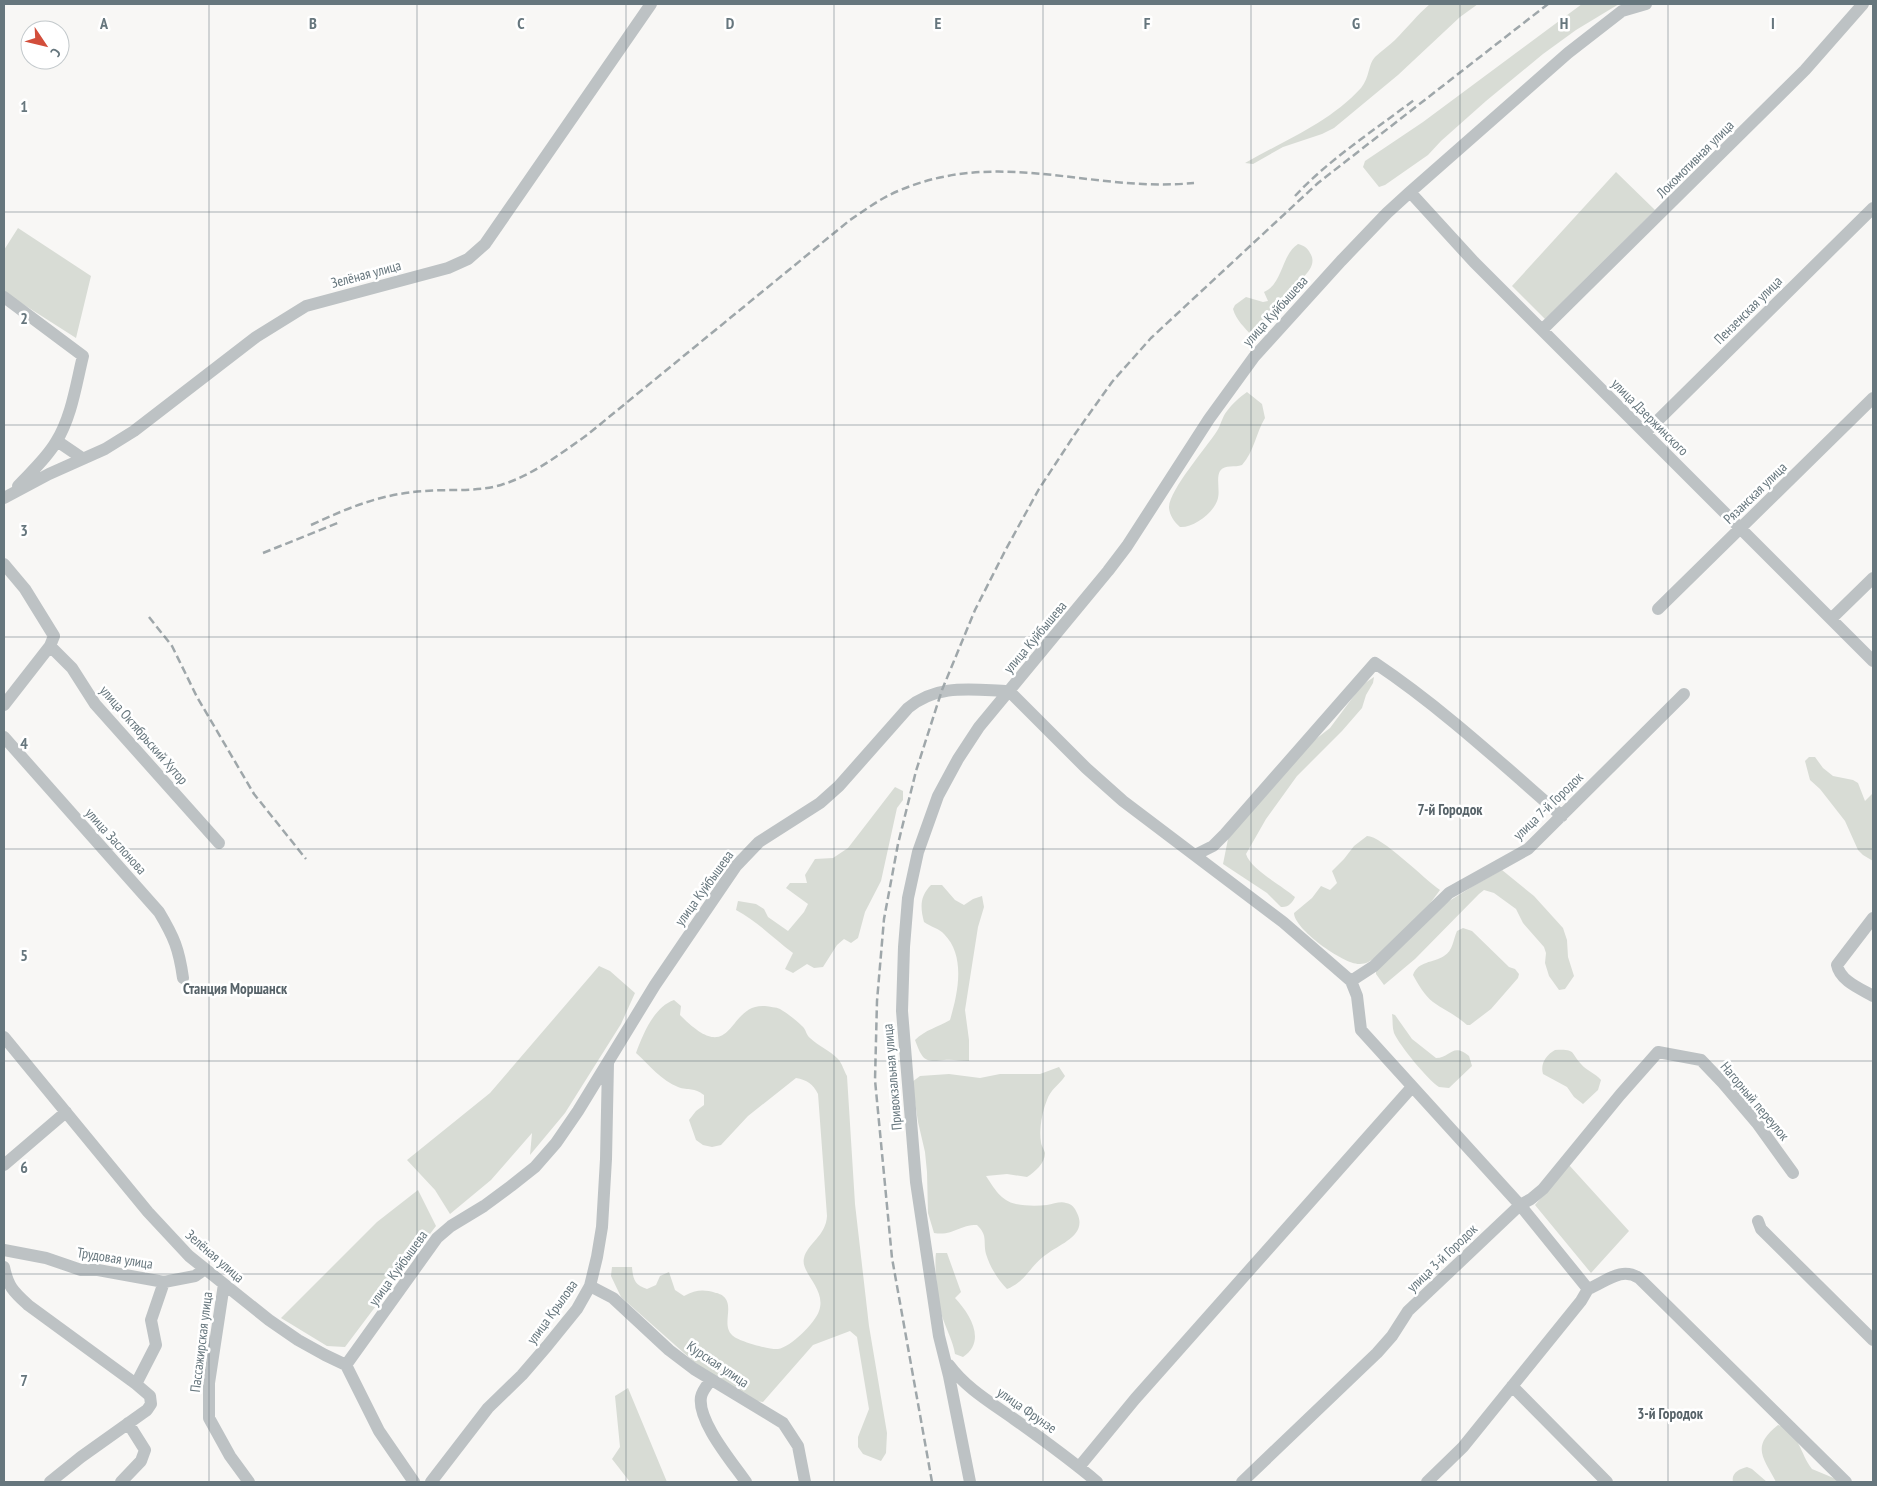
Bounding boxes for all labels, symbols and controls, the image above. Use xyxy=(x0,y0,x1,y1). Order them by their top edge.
text: A xyxy=(99,13,109,33)
text: B xyxy=(309,13,317,33)
text: C xyxy=(517,13,525,33)
text: D xyxy=(726,13,735,33)
text: E xyxy=(935,13,942,33)
text: F xyxy=(1144,13,1151,33)
text: G xyxy=(1352,13,1360,33)
text: H xyxy=(1560,13,1568,33)
text: I xyxy=(1771,13,1775,33)
north arrow xyxy=(20,20,70,70)
text: С xyxy=(46,45,65,61)
text: 1 xyxy=(20,96,28,116)
street label: Локомотивная улица xyxy=(1652,116,1738,202)
street label: Зелёная улица xyxy=(329,256,403,292)
street label: улица Куйбышева xyxy=(1239,272,1311,350)
street label: Пензенская улица xyxy=(1710,272,1786,348)
text: 2 xyxy=(20,308,28,328)
street label: улица Дзержинского xyxy=(1608,375,1692,459)
street label: Рязанская улица xyxy=(1719,458,1791,528)
text: 3 xyxy=(20,520,28,540)
street label: улица Куйбышева xyxy=(1000,597,1070,677)
street label: улица Октябрьский Хутор xyxy=(96,682,192,788)
text: 4 xyxy=(20,733,28,753)
street label: улица 7-й Городок xyxy=(1509,768,1587,844)
district label: 7-й Городок xyxy=(1418,800,1483,819)
street label: улица Заслонова xyxy=(81,804,151,878)
street label: улица Куйбышева xyxy=(671,847,737,929)
text: 5 xyxy=(20,945,28,965)
district label: Станция Моршанск xyxy=(183,979,288,998)
street label: Привокзальная улица xyxy=(878,1023,906,1131)
street label: Нагорный переулок xyxy=(1717,1058,1794,1145)
text: 6 xyxy=(20,1157,28,1177)
street label: улица 3-й Городок xyxy=(1403,1220,1481,1296)
street label: Зелёная улица xyxy=(182,1226,248,1286)
street label: улица Куйбышева xyxy=(365,1227,431,1309)
street label: Трудовая улица xyxy=(76,1243,154,1273)
street label: улица Крылова xyxy=(523,1276,581,1348)
street label: Пассажирская улица xyxy=(186,1291,216,1393)
street label: Курская улица xyxy=(683,1337,753,1391)
text: 7 xyxy=(20,1370,28,1390)
street label: улица Фрунзе xyxy=(994,1383,1060,1437)
district label: 3-й Городок xyxy=(1637,1404,1704,1423)

